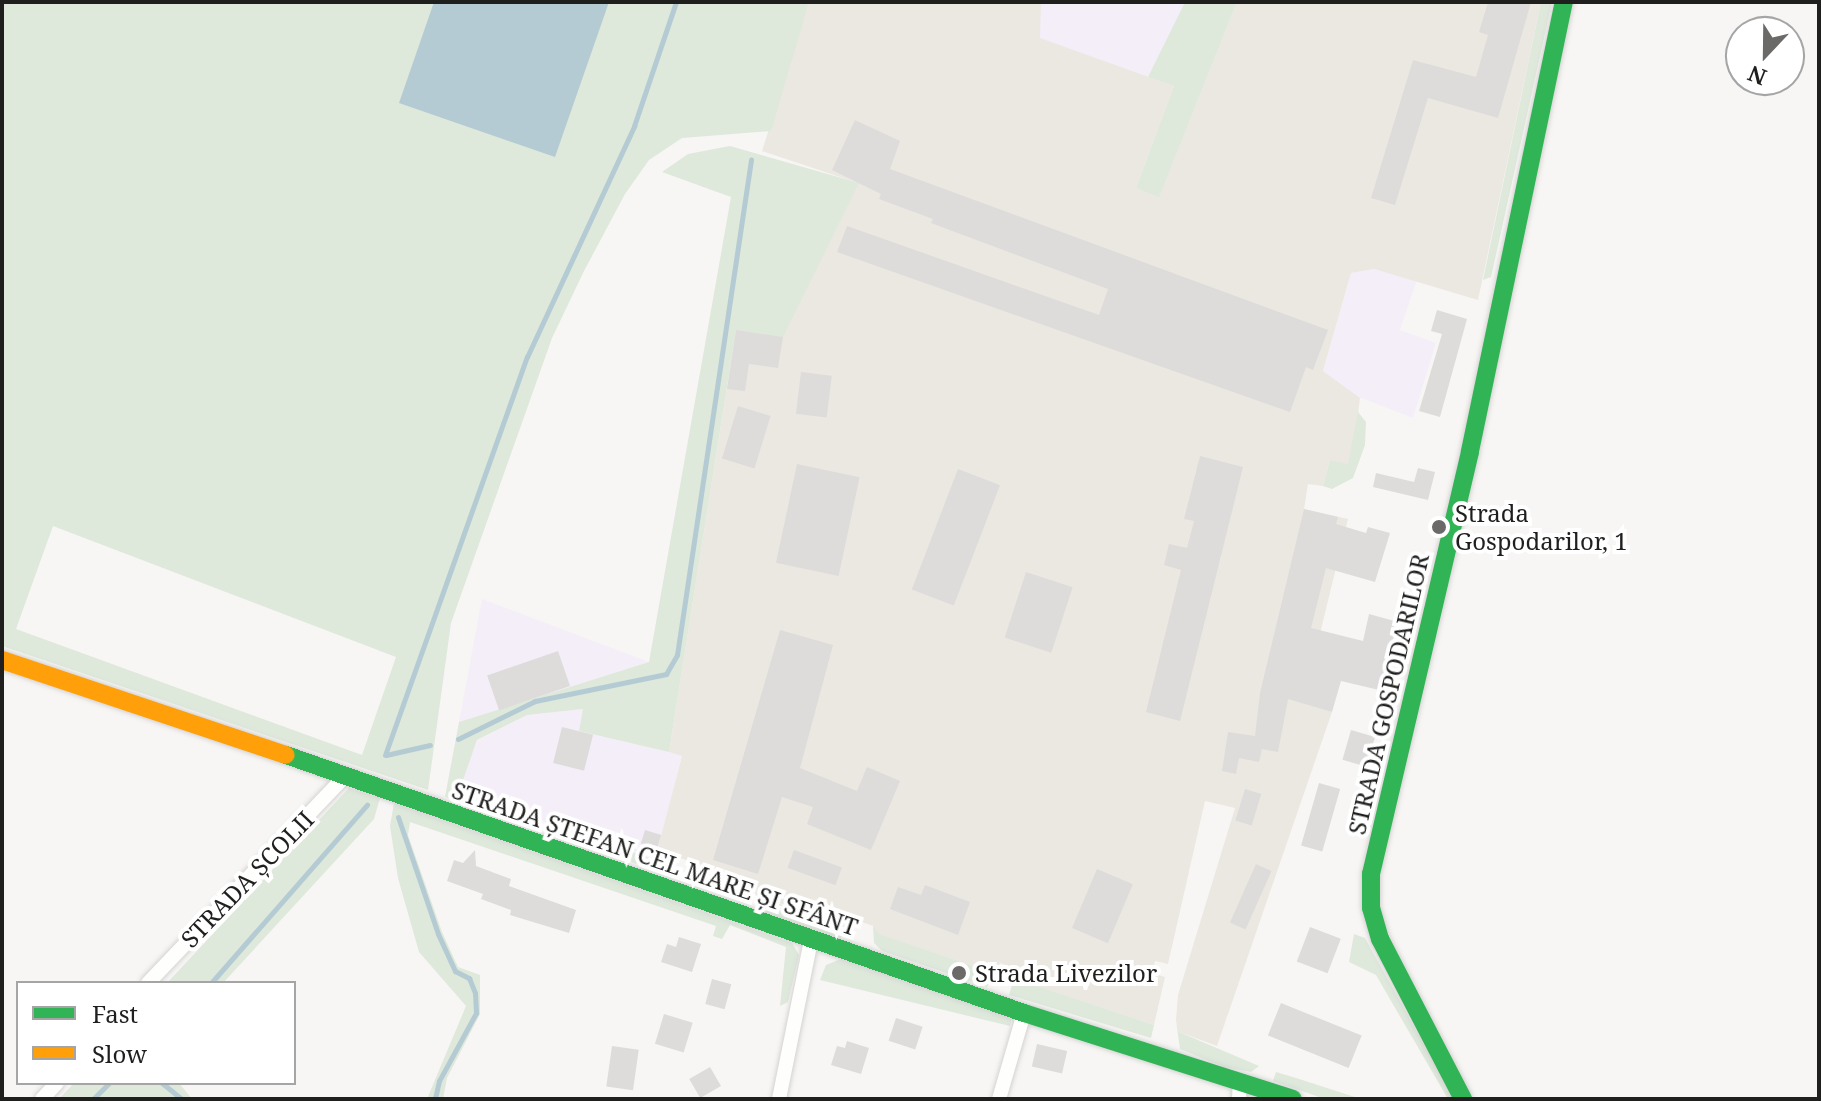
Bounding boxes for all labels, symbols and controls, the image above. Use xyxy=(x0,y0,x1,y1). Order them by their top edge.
north arrow xyxy=(1725,16,1805,96)
text: N xyxy=(1743,59,1770,94)
place label: Strada Gospodarilor, 1 xyxy=(1455,499,1628,555)
marker: Strada Gospodarilor, 1 xyxy=(1430,518,1448,536)
street label: STRADA GOSPODARILOR xyxy=(1342,551,1434,837)
street label: STRADA ȘTEFAN CEL MARE ȘI SFÂNT xyxy=(448,775,862,941)
street label: STRADA ȘCOLII xyxy=(175,805,319,953)
place label: Strada Livezilor xyxy=(975,959,1157,987)
marker: Strada Livezilor xyxy=(950,964,968,982)
legend xyxy=(16,981,296,1085)
text: Fast xyxy=(92,997,138,1030)
text: Slow xyxy=(92,1037,147,1070)

